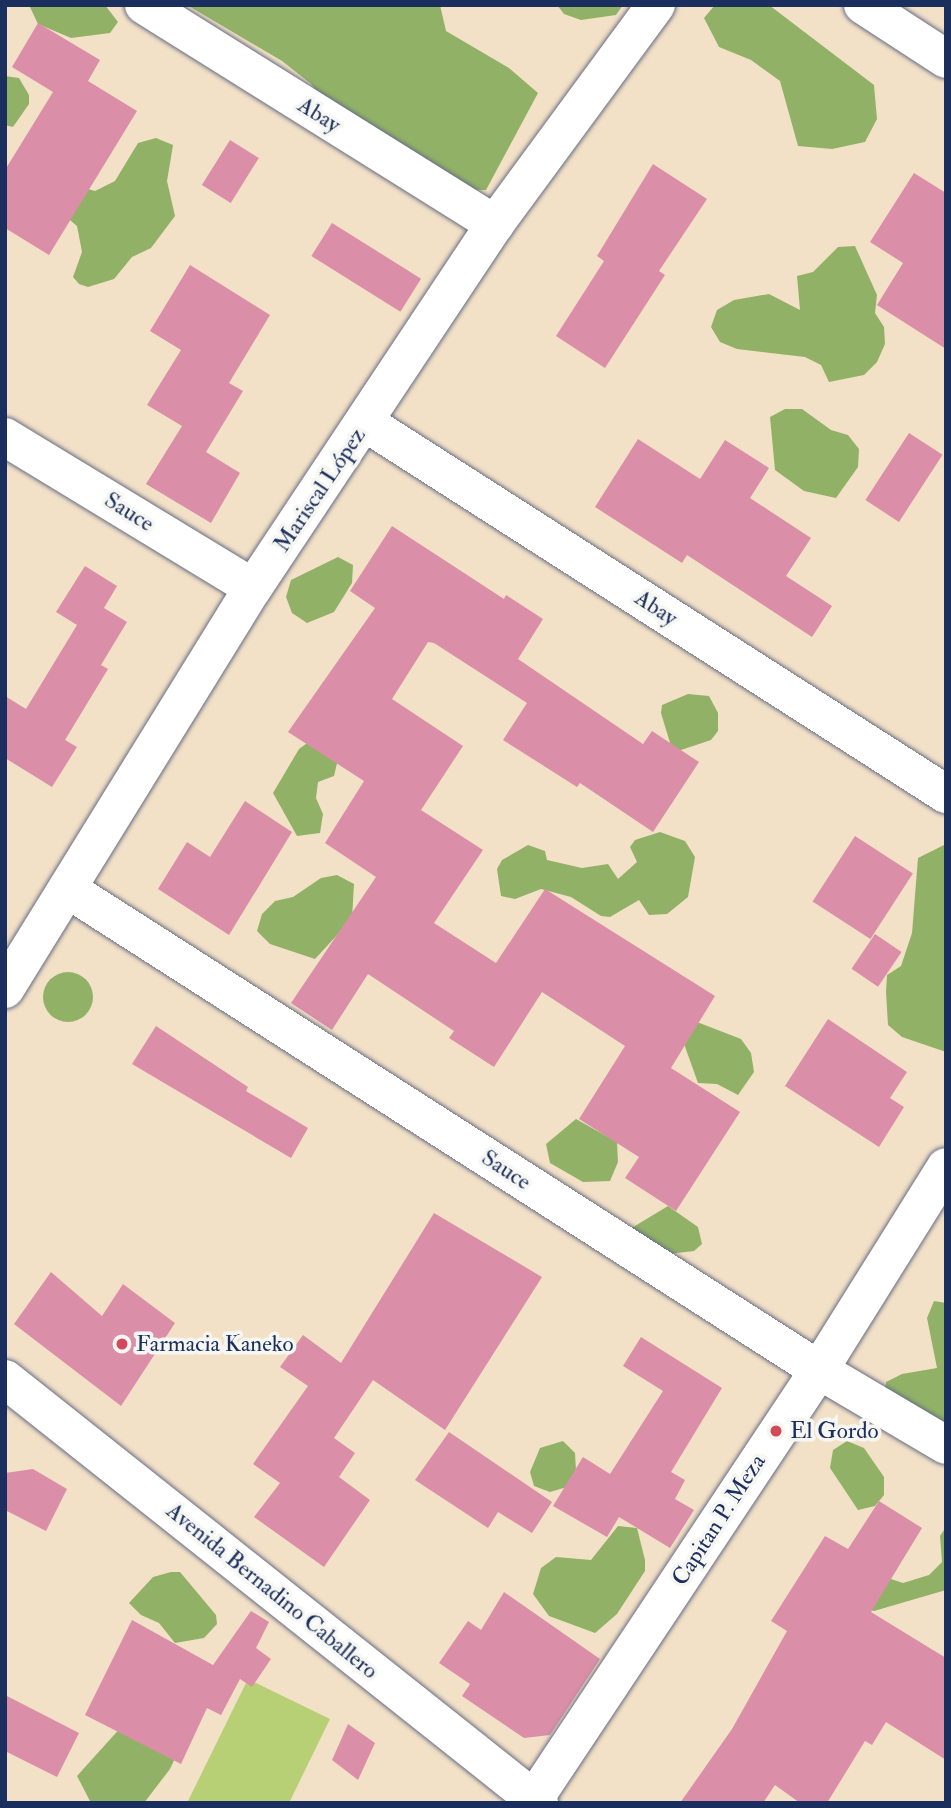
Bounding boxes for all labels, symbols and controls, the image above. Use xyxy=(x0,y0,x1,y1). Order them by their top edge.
street label: Abay xyxy=(293,91,345,139)
street label: Mariscal López xyxy=(268,423,372,557)
street label: Sauce xyxy=(99,486,159,538)
street label: Abay xyxy=(630,584,682,632)
street label: Sauce xyxy=(476,1144,536,1196)
place label: Farmacia Kaneko xyxy=(136,1330,293,1358)
marker: Farmacia Kaneko xyxy=(114,1336,130,1352)
place label: El Gordo xyxy=(790,1417,879,1445)
marker: El Gordo xyxy=(768,1423,784,1439)
street label: Capitan P. Meza xyxy=(666,1449,772,1591)
street label: Avenida Bernadino Caballero xyxy=(161,1497,383,1685)

